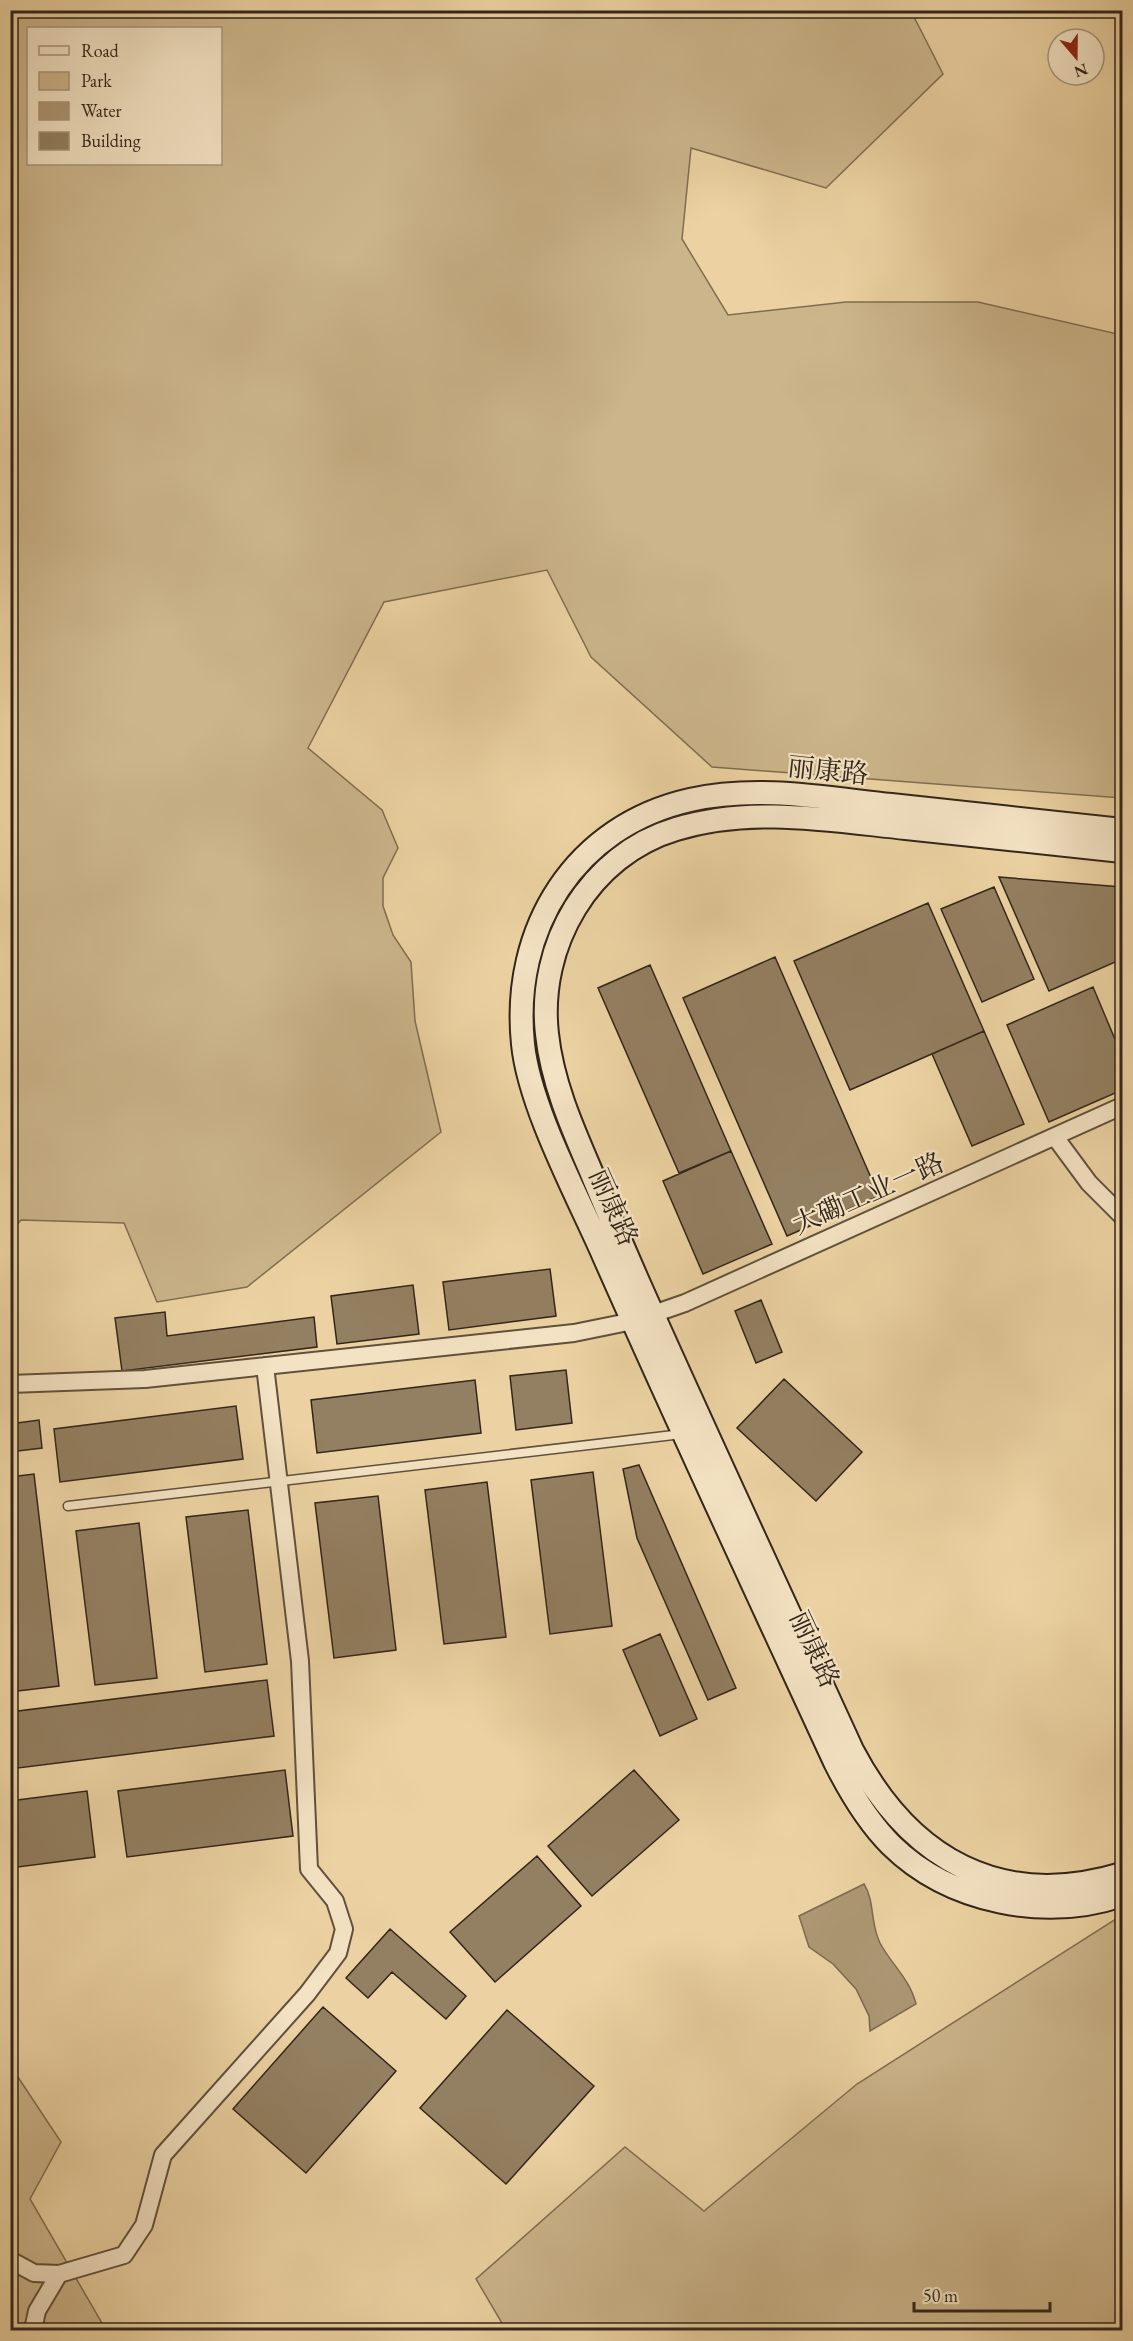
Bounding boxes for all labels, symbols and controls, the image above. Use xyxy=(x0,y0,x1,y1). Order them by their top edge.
legend xyxy=(27,27,222,165)
north arrow xyxy=(1046,27,1106,87)
text: Road xyxy=(81,39,120,62)
text: N xyxy=(1071,59,1091,83)
text: Park xyxy=(81,69,112,92)
text: Water xyxy=(81,99,122,122)
text: Building xyxy=(81,129,141,152)
street label: 丽康路 xyxy=(786,748,870,792)
street label: 大磡工业一路 xyxy=(787,1144,949,1242)
street label: 丽康路 xyxy=(582,1163,646,1251)
street label: 丽康路 xyxy=(782,1605,848,1693)
scale bar xyxy=(914,2275,1050,2313)
text: 50 m xyxy=(923,2284,958,2307)

